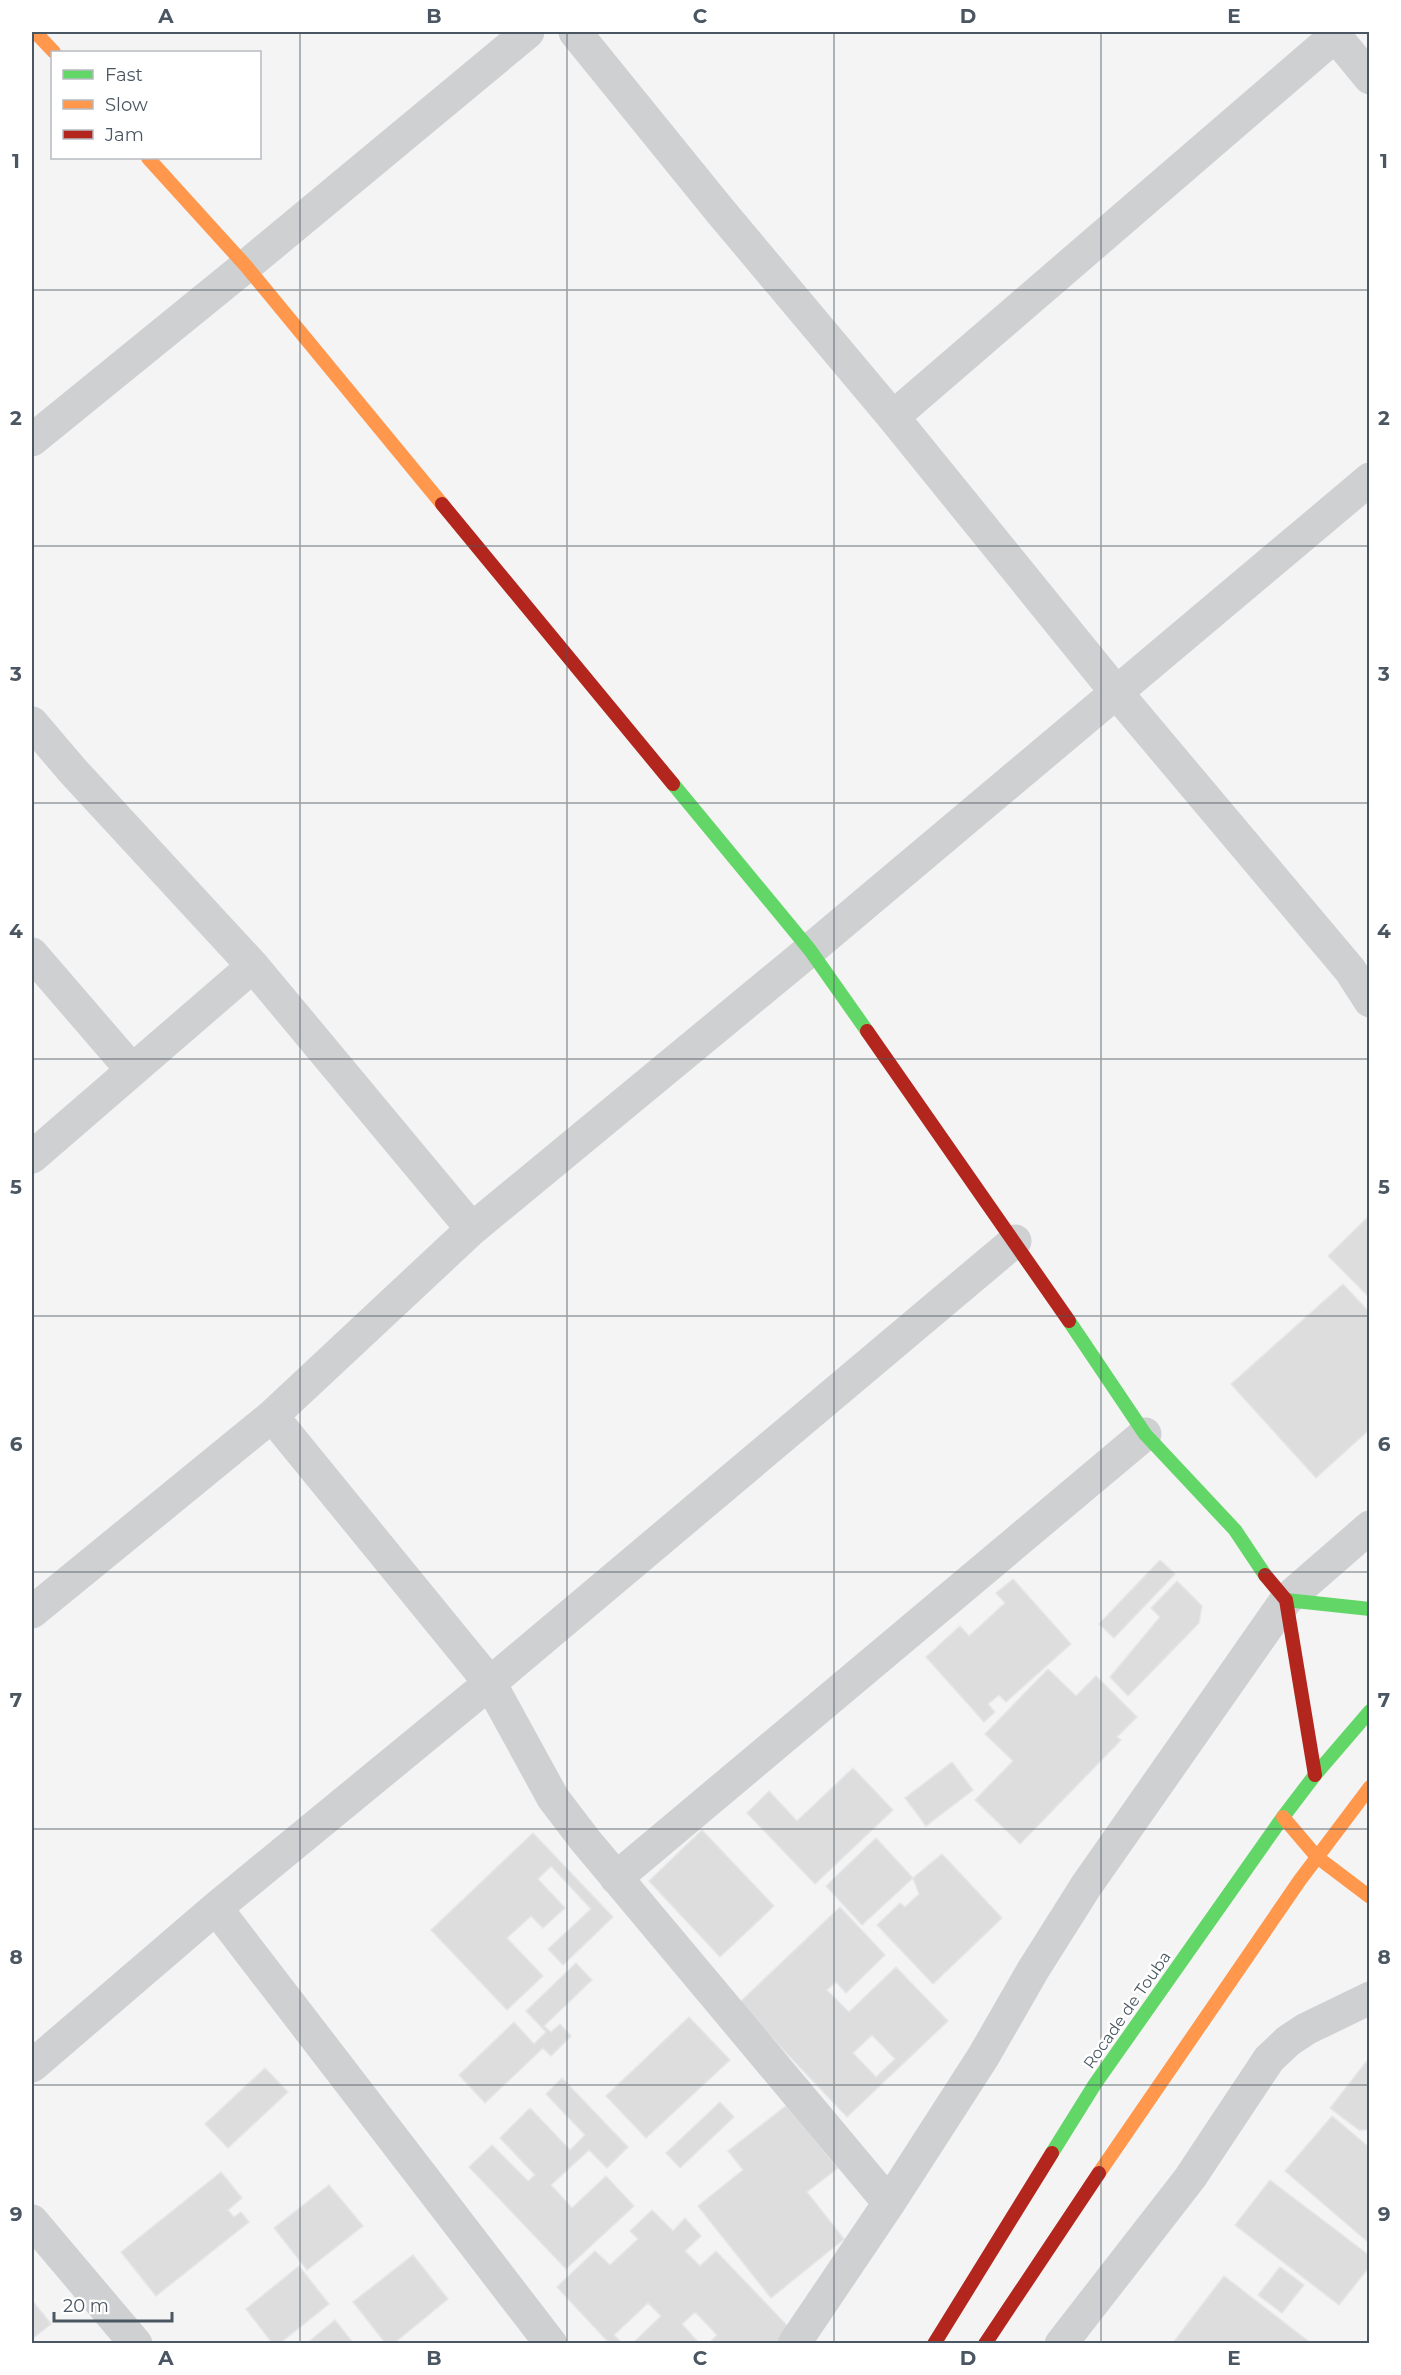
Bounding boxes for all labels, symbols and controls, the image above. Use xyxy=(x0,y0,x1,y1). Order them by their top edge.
text: A xyxy=(157,4,174,28)
text: B xyxy=(426,4,442,28)
text: C xyxy=(693,4,708,28)
text: D xyxy=(960,4,976,28)
text: E xyxy=(1227,4,1241,28)
legend xyxy=(51,51,261,159)
text: Fast xyxy=(105,64,143,86)
text: Slow xyxy=(105,94,148,116)
text: Jam xyxy=(104,124,144,146)
text: 1 xyxy=(12,149,20,173)
text: 1 xyxy=(1380,149,1388,173)
text: 2 xyxy=(10,406,22,430)
text: 2 xyxy=(1378,406,1390,430)
text: 3 xyxy=(9,662,22,686)
text: 3 xyxy=(1377,662,1390,686)
text: 4 xyxy=(9,919,23,943)
text: 4 xyxy=(1377,919,1391,943)
text: 5 xyxy=(10,1175,22,1199)
text: 5 xyxy=(1378,1175,1390,1199)
text: 6 xyxy=(10,1432,23,1456)
text: 6 xyxy=(1378,1432,1391,1456)
text: 7 xyxy=(10,1688,22,1712)
text: 7 xyxy=(1378,1688,1390,1712)
text: 8 xyxy=(9,1945,23,1969)
text: 8 xyxy=(1377,1945,1391,1969)
street label: Rocade de Touba xyxy=(1079,1948,1175,2072)
text: 9 xyxy=(10,2202,22,2226)
text: 9 xyxy=(1378,2202,1390,2226)
scale bar xyxy=(54,2285,172,2323)
text: 20 m xyxy=(63,2295,109,2317)
text: A xyxy=(157,2346,174,2370)
text: B xyxy=(426,2346,442,2370)
text: C xyxy=(693,2346,708,2370)
text: D xyxy=(960,2346,976,2370)
text: E xyxy=(1227,2346,1241,2370)

